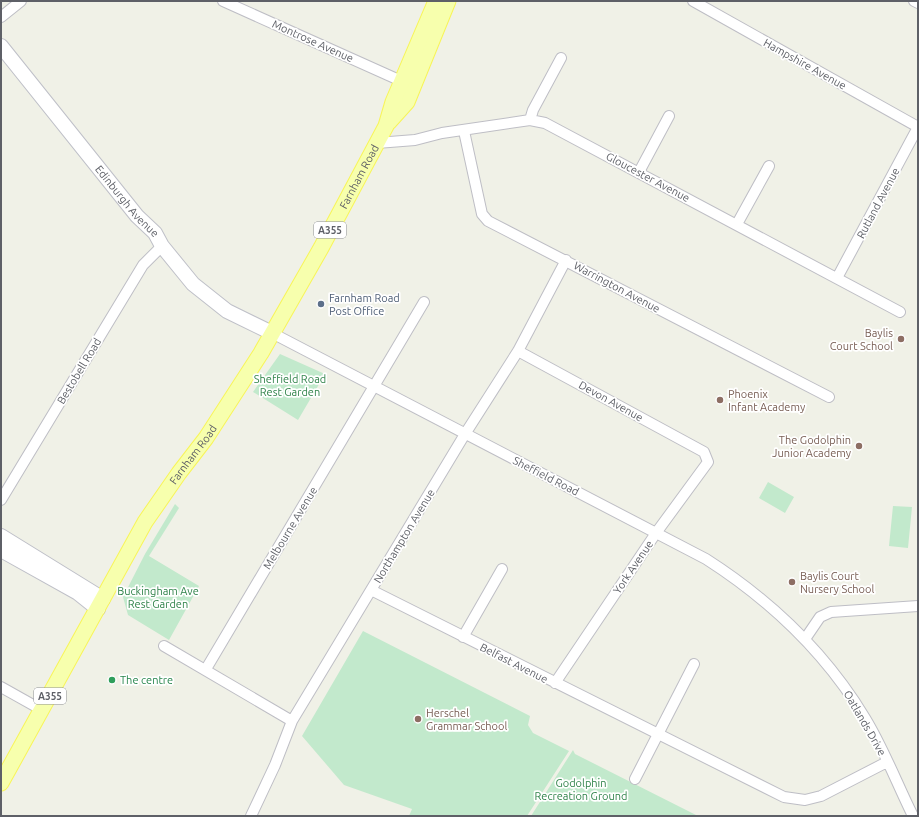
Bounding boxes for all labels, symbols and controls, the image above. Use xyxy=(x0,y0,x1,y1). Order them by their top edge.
street label: Montrose Avenue xyxy=(271,18,355,64)
street label: Hampshire Avenue xyxy=(762,36,848,92)
street label: Farnham Road xyxy=(337,143,381,211)
street label: Gloucester Avenue xyxy=(604,150,692,204)
street label: Edinburgh Avenue xyxy=(93,163,161,239)
street label: Rutland Avenue xyxy=(854,166,902,240)
road number: A355 xyxy=(314,222,346,238)
street label: Warrington Avenue xyxy=(572,259,662,315)
place label: Farnham Road Post Office xyxy=(329,292,400,317)
marker: Farnham Road Post Office xyxy=(316,299,326,309)
place label: Baylis Court School xyxy=(830,327,893,352)
marker: Baylis Court School xyxy=(896,334,906,344)
street label: Bestobell Road xyxy=(55,336,103,406)
park label: Sheffield Road Rest Garden xyxy=(254,373,326,398)
street label: Devon Avenue xyxy=(577,378,645,424)
place label: Phoenix Infant Academy xyxy=(728,388,806,413)
marker: Phoenix Infant Academy xyxy=(715,395,725,405)
street label: Farnham Road xyxy=(167,423,219,486)
place label: The Godolphin Junior Academy xyxy=(772,434,852,459)
marker: The Godolphin Junior Academy xyxy=(854,441,864,451)
street label: Sheffield Road xyxy=(511,454,581,498)
street label: Melbourne Avenue xyxy=(261,485,319,571)
street label: Northampton Avenue xyxy=(371,487,437,585)
street label: York Avenue xyxy=(611,538,655,596)
place label: Baylis Court Nursery School xyxy=(800,570,874,595)
marker: Baylis Court Nursery School xyxy=(787,577,797,587)
park label: Buckingham Ave Rest Garden xyxy=(117,585,199,610)
street label: Belfast Avenue xyxy=(478,641,550,685)
place label: The centre xyxy=(120,674,173,686)
marker: The centre xyxy=(107,675,117,685)
road number: A355 xyxy=(34,688,66,704)
street label: Oatlands Drive xyxy=(842,688,888,758)
place label: Herschel Grammar School xyxy=(426,707,507,732)
marker: Herschel Grammar School xyxy=(413,714,423,724)
park label: Godolphin Recreation Ground xyxy=(534,777,628,802)

